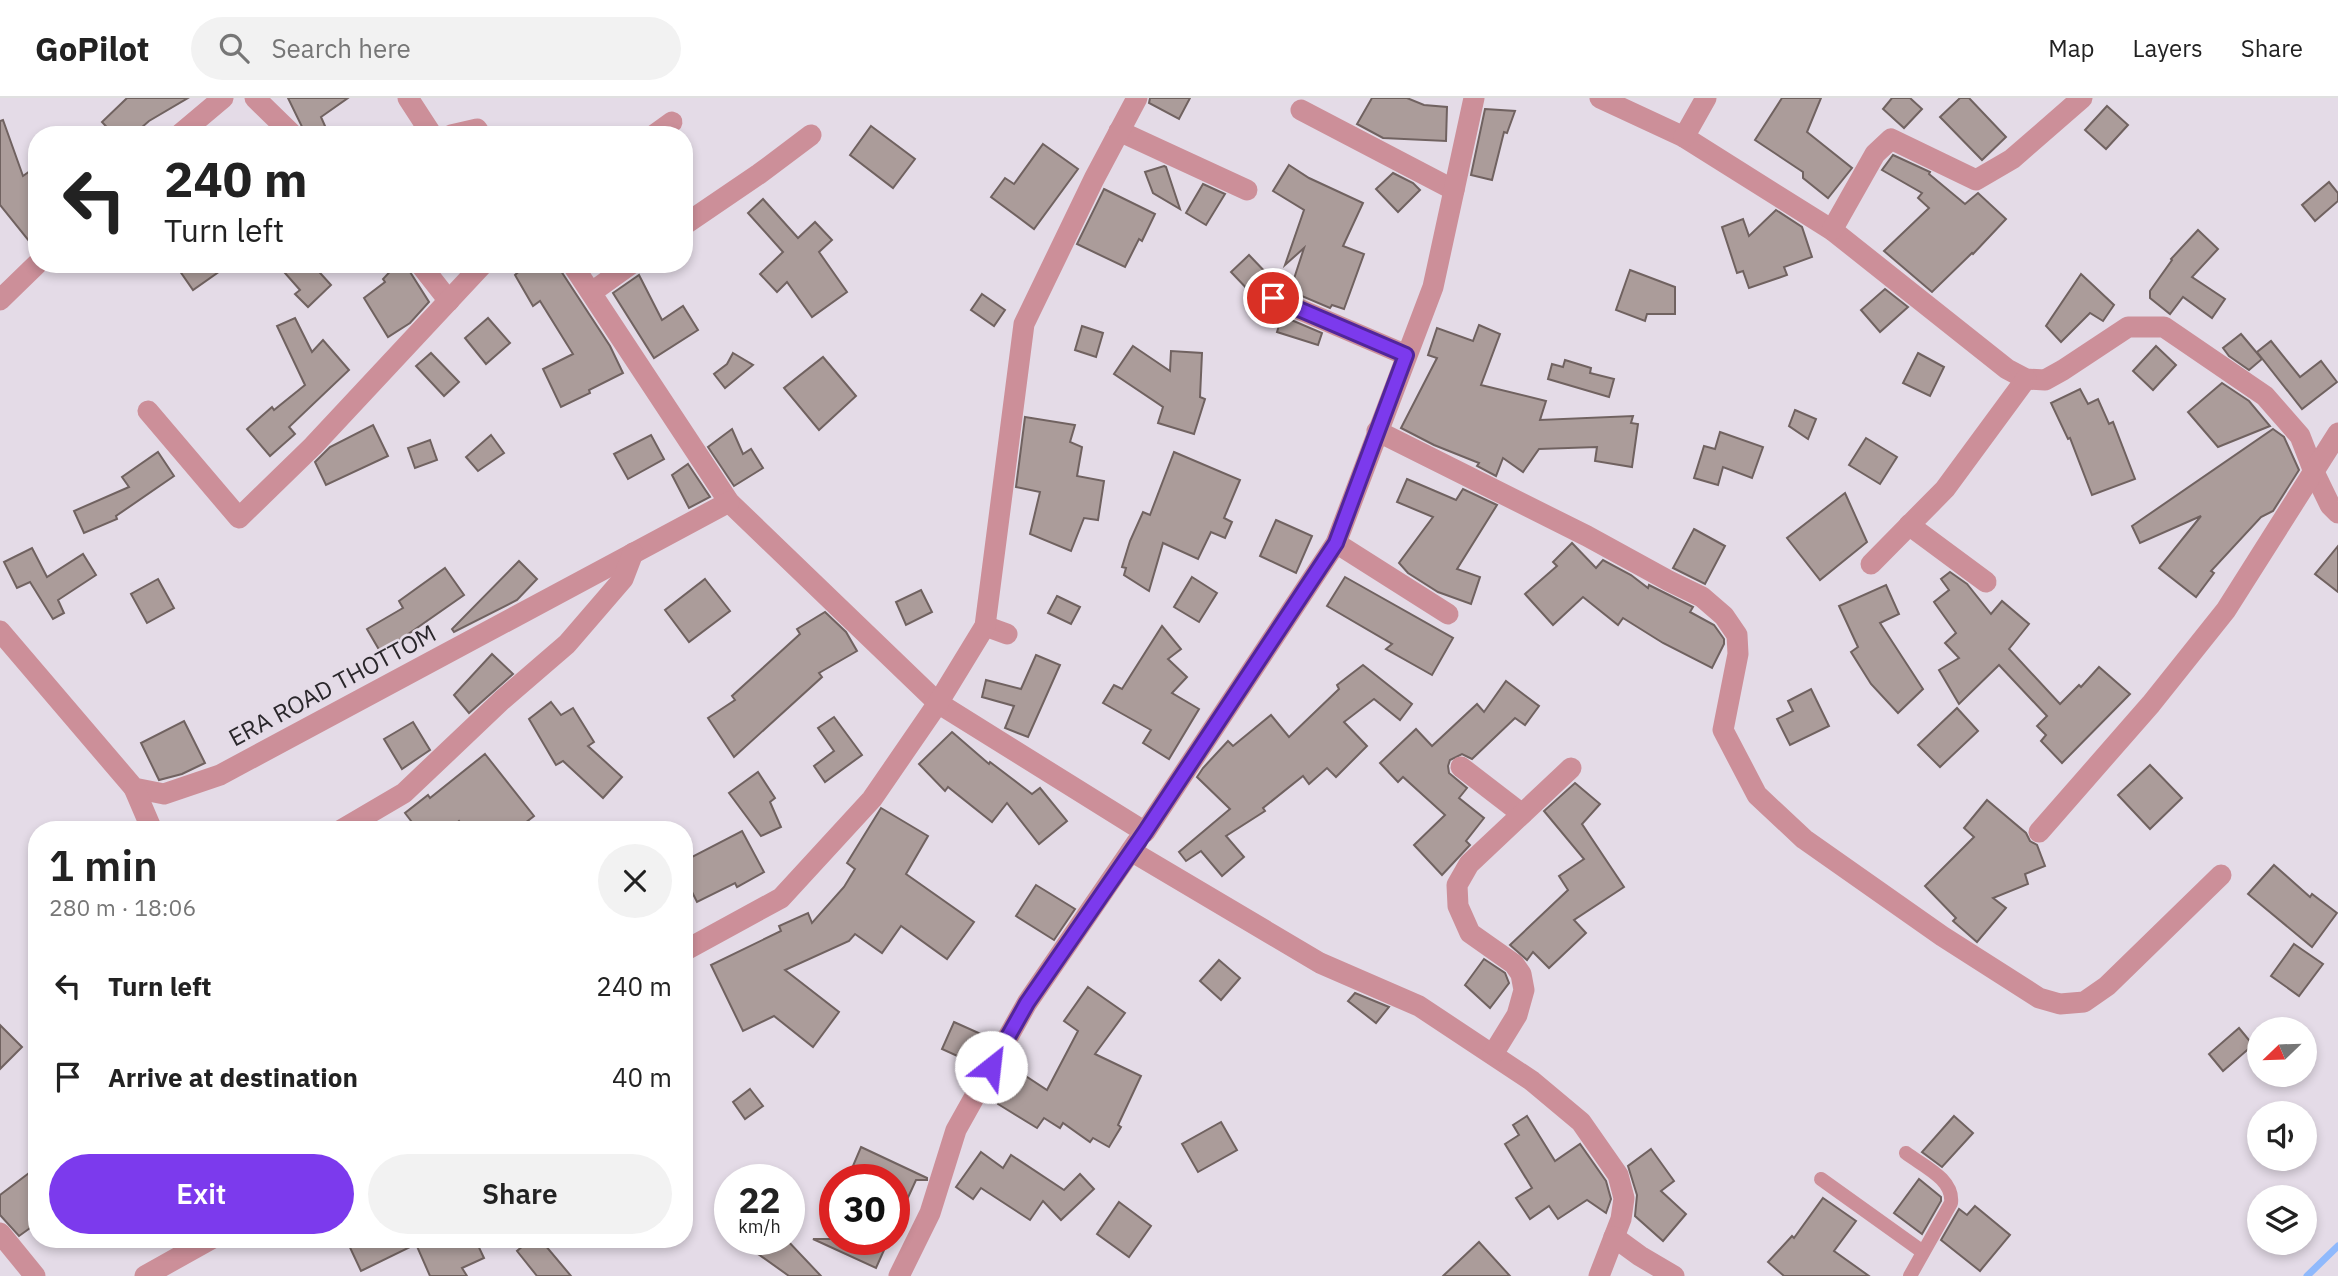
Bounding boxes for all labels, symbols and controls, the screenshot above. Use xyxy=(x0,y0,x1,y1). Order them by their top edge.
search box xyxy=(191,17,681,80)
text: GoPilot xyxy=(35,27,149,70)
icon: search xyxy=(215,29,253,67)
text: Search here xyxy=(271,31,411,65)
text: Map xyxy=(2048,32,2095,64)
text: Layers xyxy=(2133,32,2203,64)
text: Share xyxy=(2241,32,2303,64)
text: 240 m xyxy=(164,147,308,210)
icon: left xyxy=(49,154,140,245)
text: Turn left xyxy=(164,209,284,251)
pin xyxy=(1243,268,1303,328)
icon: arrive xyxy=(1254,279,1292,317)
street label: ERA ROAD THOTTOM xyxy=(223,617,441,753)
text: 1 min xyxy=(49,838,158,893)
button: close xyxy=(598,844,672,918)
text: 280 m · 18:06 xyxy=(49,892,196,922)
icon: left xyxy=(49,967,87,1005)
text: Turn left xyxy=(108,969,211,1003)
text: 240 m xyxy=(596,969,672,1003)
north arrow xyxy=(2247,1017,2317,1087)
map controls xyxy=(2247,1017,2317,1255)
position arrow xyxy=(954,1030,1028,1104)
icon: arrive xyxy=(49,1058,87,1096)
text: Arrive at destination xyxy=(108,1060,358,1094)
text: 40 m xyxy=(612,1060,672,1094)
button: sound xyxy=(2247,1101,2317,1171)
button: Exit xyxy=(49,1154,354,1234)
button: Share xyxy=(368,1154,672,1234)
speed limit sign: 30 xyxy=(819,1164,910,1255)
text: 22 xyxy=(738,1177,781,1223)
button: layers xyxy=(2247,1185,2317,1255)
text: km/h xyxy=(738,1215,781,1238)

